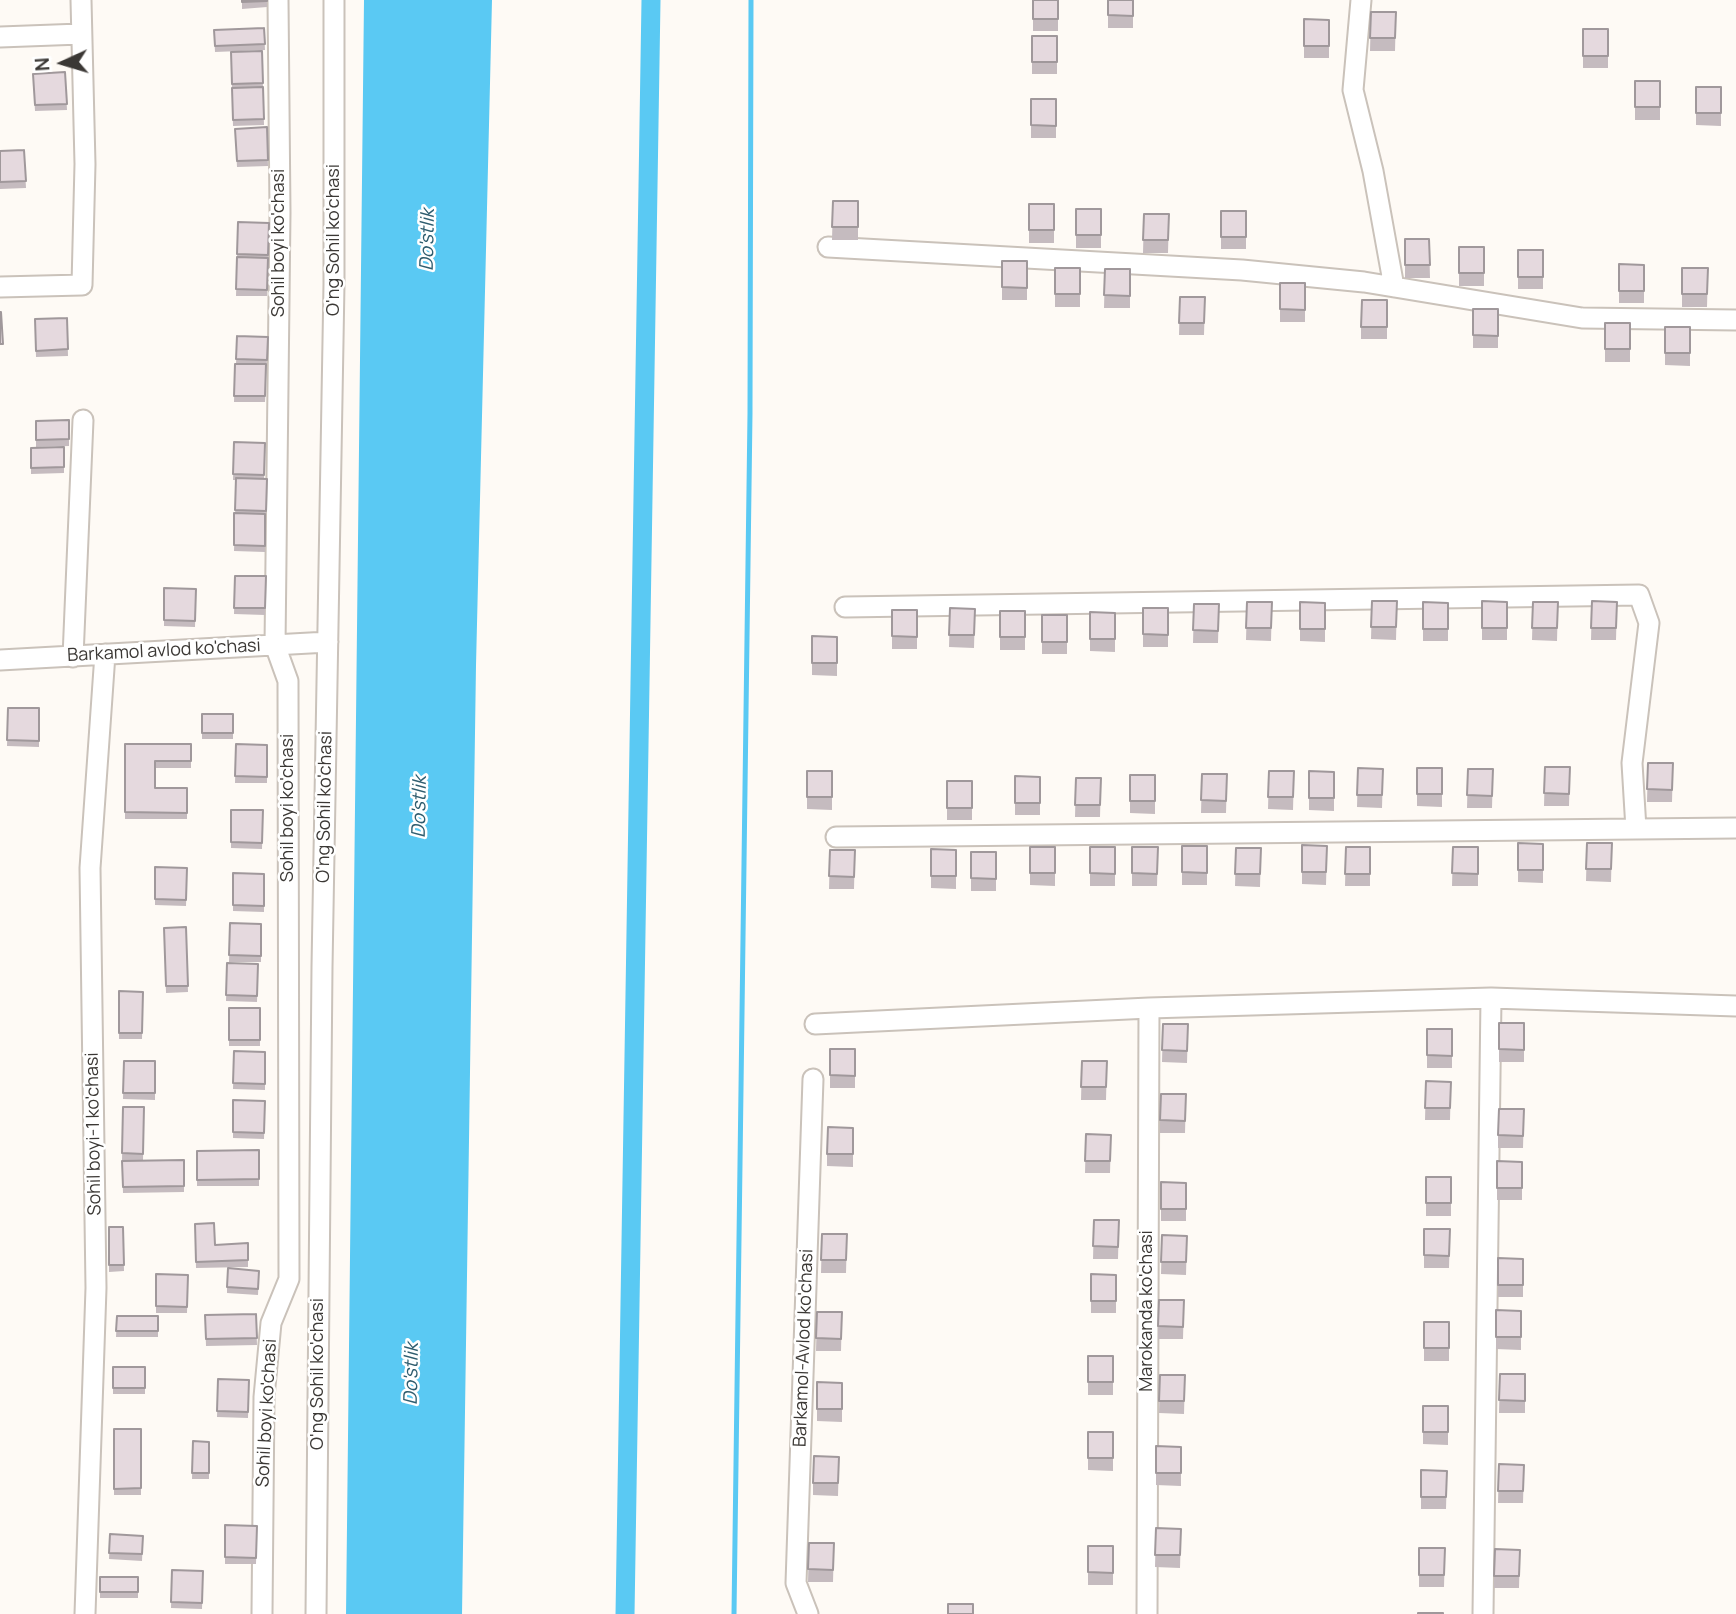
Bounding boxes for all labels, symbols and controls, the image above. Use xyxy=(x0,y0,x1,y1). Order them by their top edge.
north arrow xyxy=(28,28,98,98)
text: N xyxy=(29,57,55,72)
street label: O'ng Sohil ko'chasi xyxy=(323,164,345,316)
street label: Sohil boyi ko'chasi xyxy=(268,169,290,317)
water label: Do'stlik xyxy=(416,209,440,271)
street label: Barkamol avlod ko'chasi xyxy=(67,635,261,667)
street label: O'ng Sohil ko'chasi xyxy=(313,731,337,883)
street label: Sohil boyi ko'chasi xyxy=(277,734,299,882)
water label: Do'stlik xyxy=(408,776,432,838)
street label: Sohil boyi-1 ko'chasi xyxy=(82,1052,106,1216)
street label: Marokanda ko'chasi xyxy=(1136,1230,1158,1392)
street label: Barkamol-Avlod ko'chasi xyxy=(790,1248,818,1448)
street label: O'ng Sohil ko'chasi xyxy=(307,1298,329,1450)
street label: Sohil boyi ko'chasi xyxy=(252,1338,282,1488)
water label: Do'stlik xyxy=(400,1343,424,1405)

